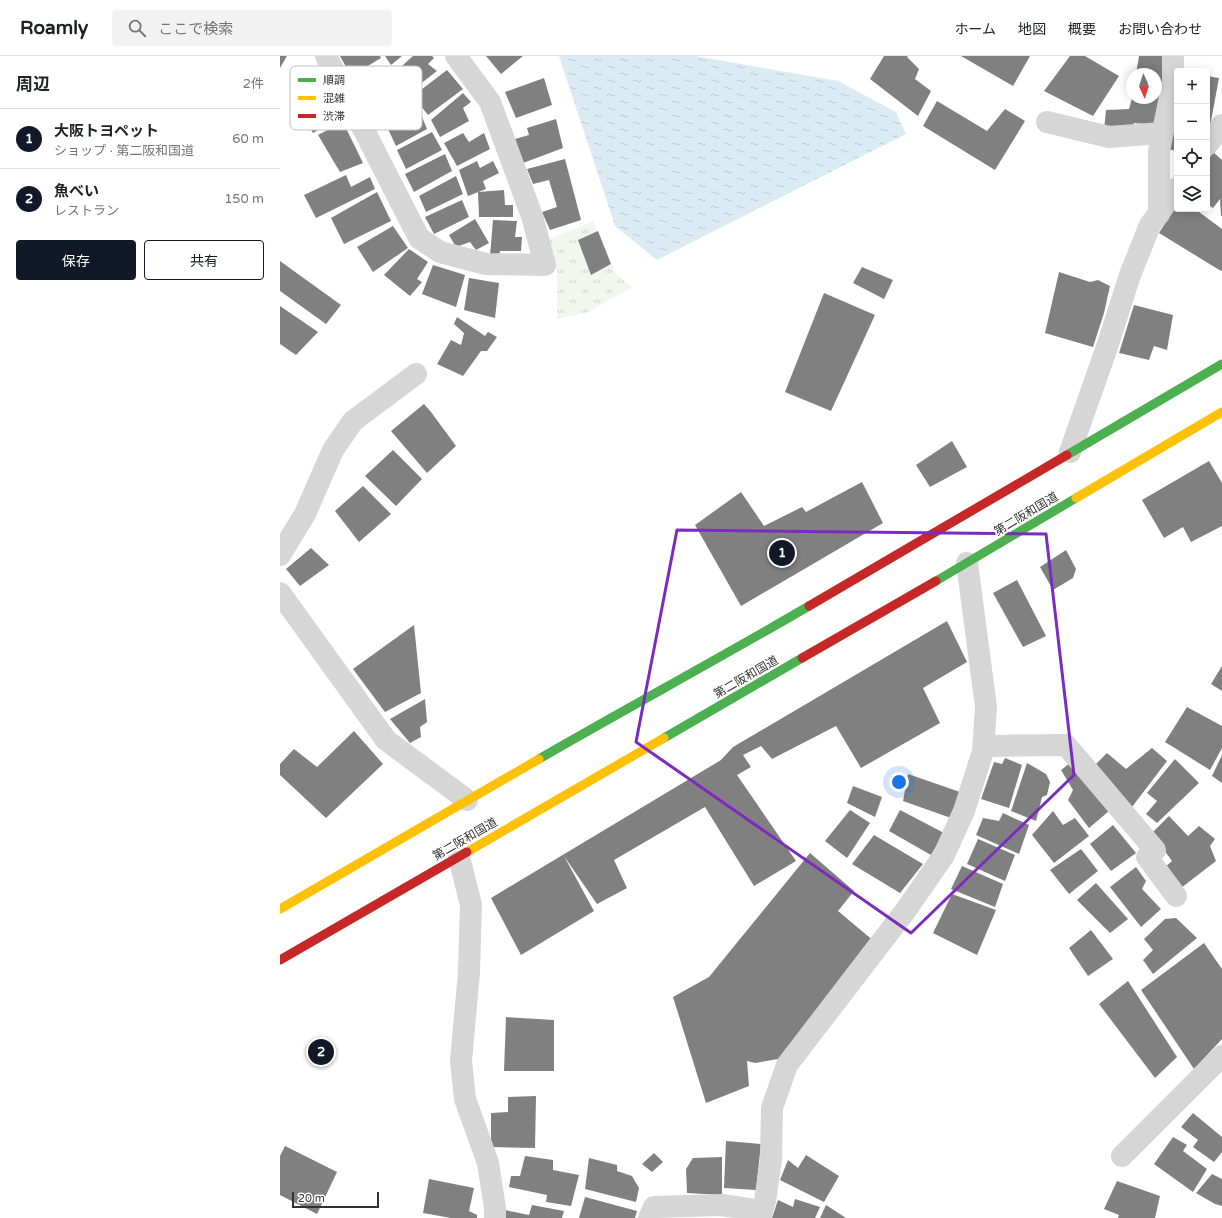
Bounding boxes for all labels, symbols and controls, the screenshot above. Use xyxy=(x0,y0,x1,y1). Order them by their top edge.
search box xyxy=(112,10,392,46)
text: Roamly xyxy=(20,17,88,39)
icon: search xyxy=(126,17,148,39)
text: ここで検索 xyxy=(158,20,233,38)
text: ホーム xyxy=(954,21,996,38)
text: 地図 xyxy=(1018,21,1046,38)
text: 概要 xyxy=(1068,21,1096,38)
text: お問い合わせ xyxy=(1118,21,1202,38)
legend xyxy=(290,66,422,130)
north arrow xyxy=(1126,68,1162,104)
map controls xyxy=(1174,68,1210,212)
button: + xyxy=(1174,68,1210,104)
text: 周辺 xyxy=(16,74,50,95)
text: 順調 xyxy=(323,74,345,87)
text: 2件 xyxy=(243,76,264,92)
text: 混雑 xyxy=(323,92,345,105)
button: − xyxy=(1174,104,1210,140)
text: 渋滞 xyxy=(323,110,345,123)
text: 大阪トヨペット xyxy=(54,122,159,140)
text: 1 xyxy=(25,131,33,147)
text: 60 m xyxy=(232,131,264,147)
button: locate xyxy=(1174,140,1210,176)
text: ショップ · 第二阪和国道 xyxy=(54,143,194,159)
button: layers xyxy=(1174,176,1210,212)
text: 魚べい xyxy=(54,182,99,200)
text: 2 xyxy=(25,191,33,207)
text: 150 m xyxy=(224,191,264,207)
text: レストラン xyxy=(54,203,119,219)
button: 保存 xyxy=(16,240,136,280)
button: 共有 xyxy=(144,240,264,280)
street label: 第二阪和国道 xyxy=(992,489,1060,539)
pin: 1 xyxy=(769,538,795,568)
street label: 第二阪和国道 xyxy=(711,653,781,701)
your location xyxy=(889,772,909,792)
street label: 第二阪和国道 xyxy=(430,815,500,863)
pin: 2 xyxy=(308,1037,334,1067)
scale bar xyxy=(292,1190,379,1209)
text: 20 m xyxy=(298,1192,325,1205)

